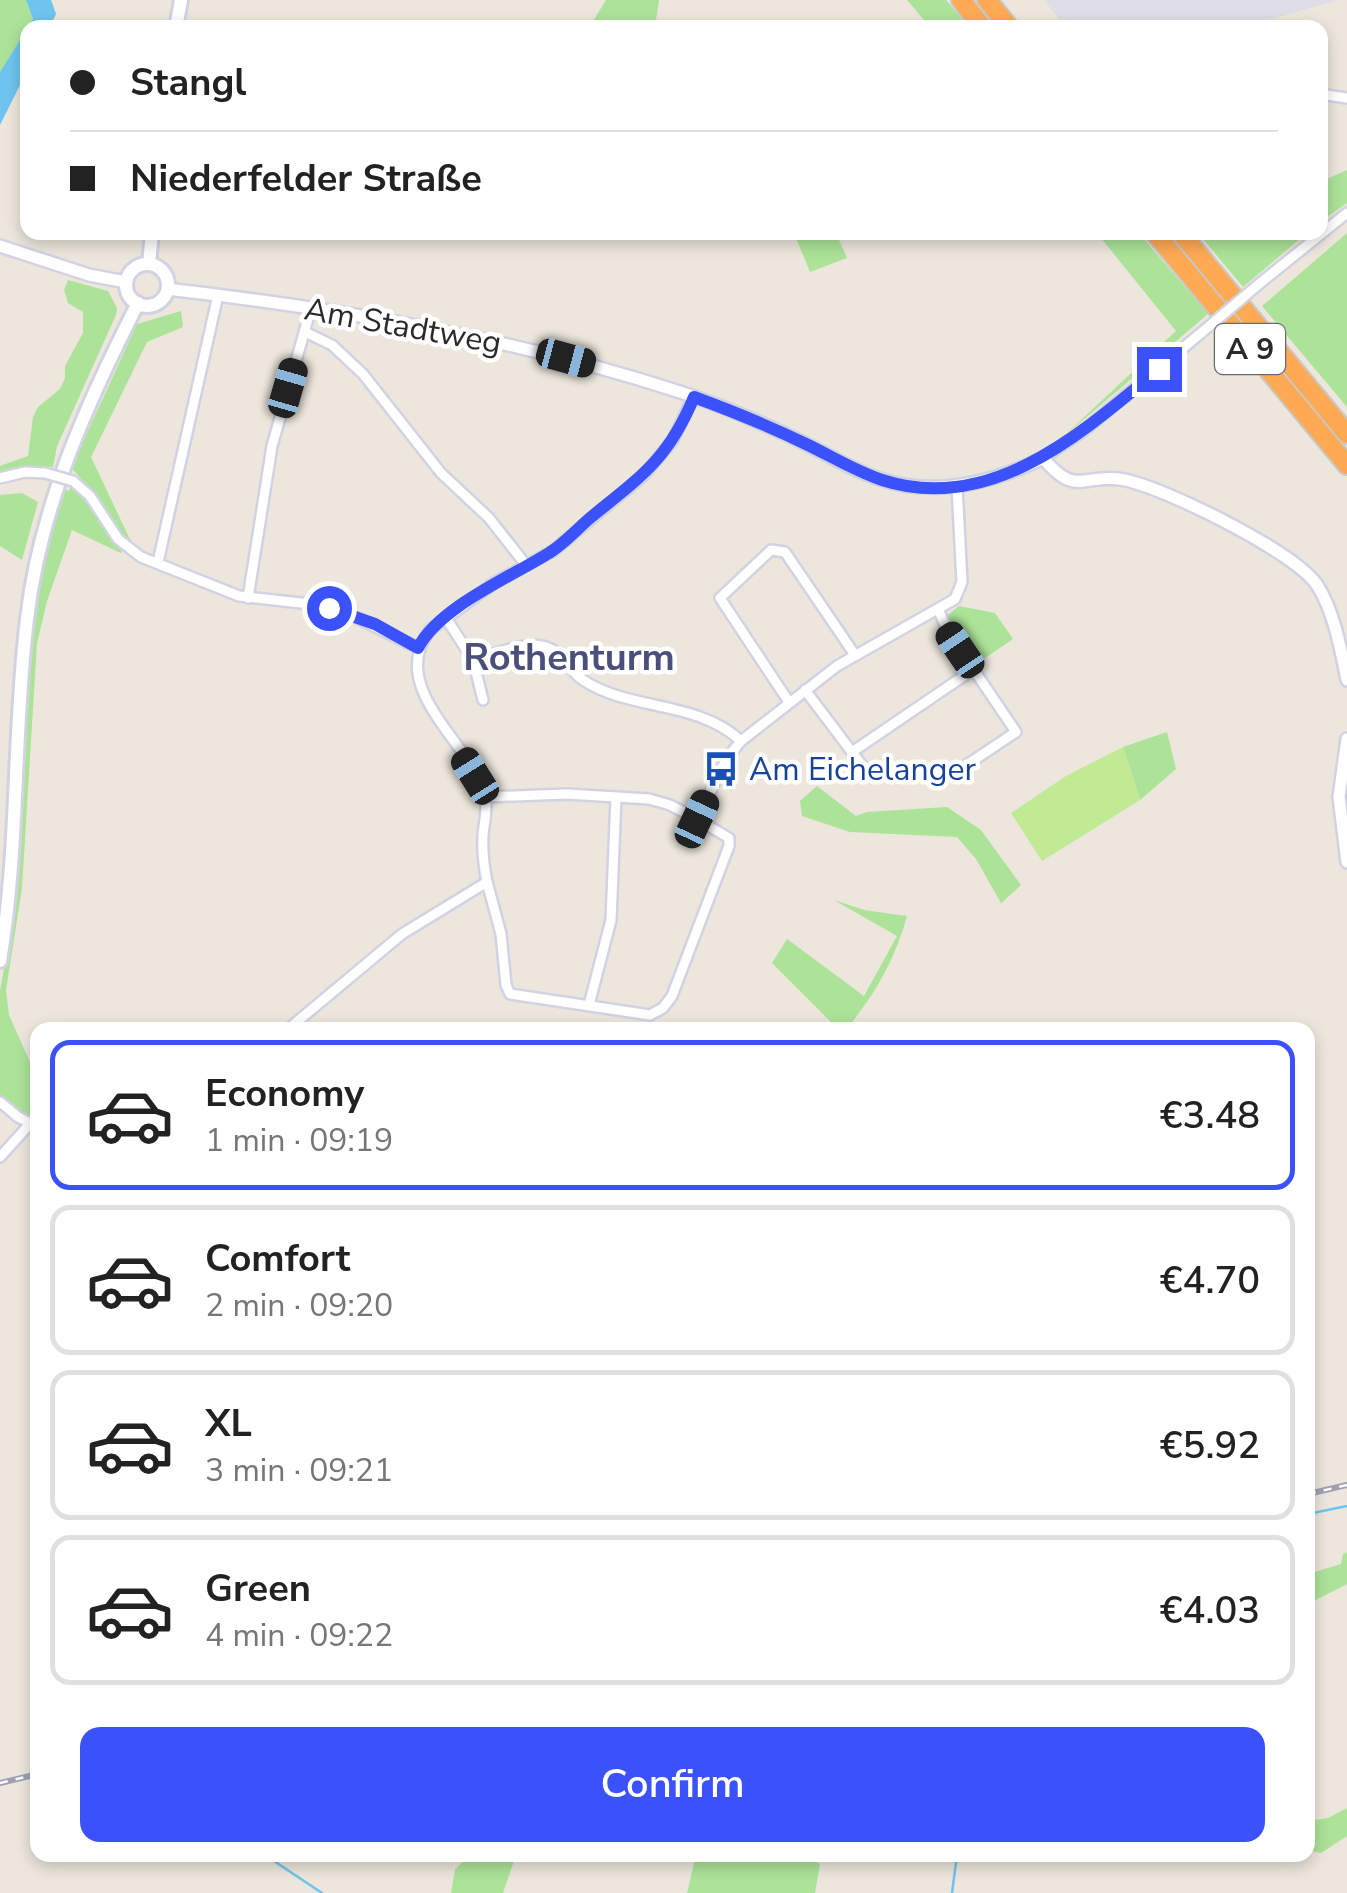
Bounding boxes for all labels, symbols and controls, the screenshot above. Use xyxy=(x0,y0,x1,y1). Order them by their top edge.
text: Stangl xyxy=(130,57,246,108)
text: Niederfelder Straße xyxy=(130,153,482,204)
street label: Am Stadtweg xyxy=(301,288,505,364)
road number: A 9 xyxy=(1215,324,1285,374)
car xyxy=(533,336,599,380)
route end xyxy=(1137,347,1182,392)
car xyxy=(265,355,311,421)
route start xyxy=(307,586,352,631)
car xyxy=(931,617,989,683)
district label: Rothenturm xyxy=(463,632,675,683)
car xyxy=(446,743,504,809)
place label: Am Eichelanger xyxy=(749,748,976,791)
bus stop icon: Am Eichelanger xyxy=(702,750,740,788)
car xyxy=(671,785,723,853)
text: Economy xyxy=(205,1068,364,1119)
icon: car xyxy=(85,1070,175,1160)
text: €3.48 xyxy=(1160,1090,1260,1141)
text: 1 min · 09:19 xyxy=(205,1119,393,1162)
text: Comfort xyxy=(205,1233,350,1284)
icon: car xyxy=(85,1235,175,1325)
text: €4.70 xyxy=(1160,1255,1260,1306)
text: 2 min · 09:20 xyxy=(205,1284,393,1327)
text: XL xyxy=(205,1398,252,1449)
icon: car xyxy=(85,1400,175,1490)
text: €5.92 xyxy=(1160,1420,1260,1471)
text: 3 min · 09:21 xyxy=(205,1449,393,1492)
text: Green xyxy=(205,1563,311,1614)
icon: car xyxy=(85,1565,175,1655)
text: €4.03 xyxy=(1160,1585,1260,1636)
text: 4 min · 09:22 xyxy=(205,1614,393,1657)
button: Confirm xyxy=(80,1727,1265,1842)

